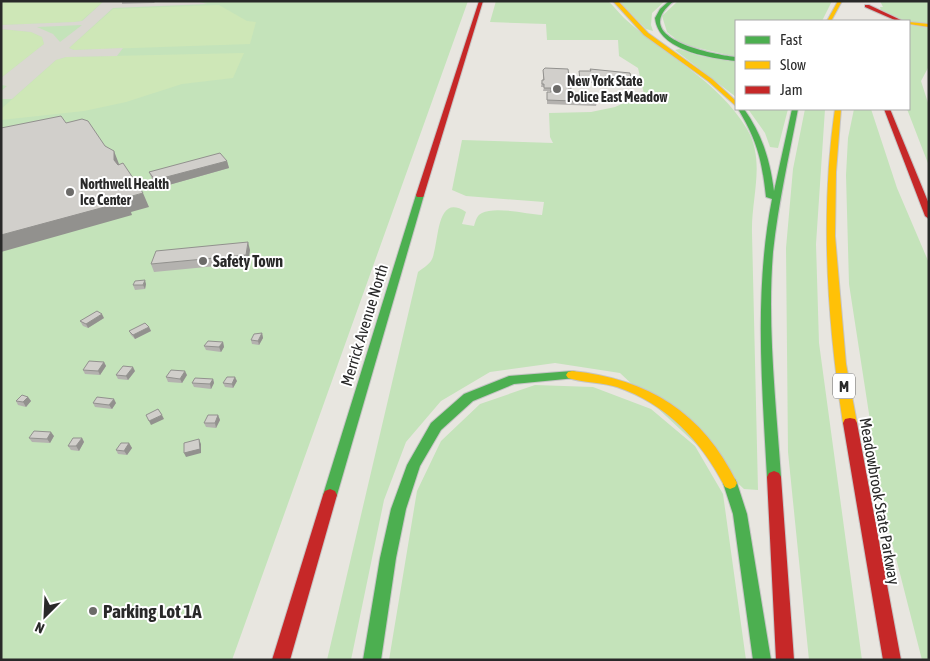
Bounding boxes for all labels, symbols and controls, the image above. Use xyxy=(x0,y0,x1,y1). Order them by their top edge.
legend xyxy=(735,20,910,110)
text: Fast xyxy=(780,31,802,48)
text: Slow xyxy=(780,56,806,73)
place label: New York State Police East Meadow xyxy=(567,73,668,105)
text: Jam xyxy=(780,81,803,98)
marker: New York State Police East Meadow xyxy=(551,83,563,95)
place label: Northwell Health Ice Center xyxy=(80,176,169,208)
marker: Northwell Health Ice Center xyxy=(64,186,76,198)
place label: Safety Town xyxy=(213,252,283,270)
marker: Safety Town xyxy=(197,255,209,267)
street label: Merrick Avenue North xyxy=(337,262,391,388)
road number: M xyxy=(833,374,855,398)
street label: Meadowbrook State Parkway xyxy=(855,416,904,587)
north arrow xyxy=(20,591,70,641)
place label: Parking Lot 1A xyxy=(103,600,202,622)
marker: Parking Lot 1A xyxy=(87,605,99,617)
text: N xyxy=(33,619,47,637)

